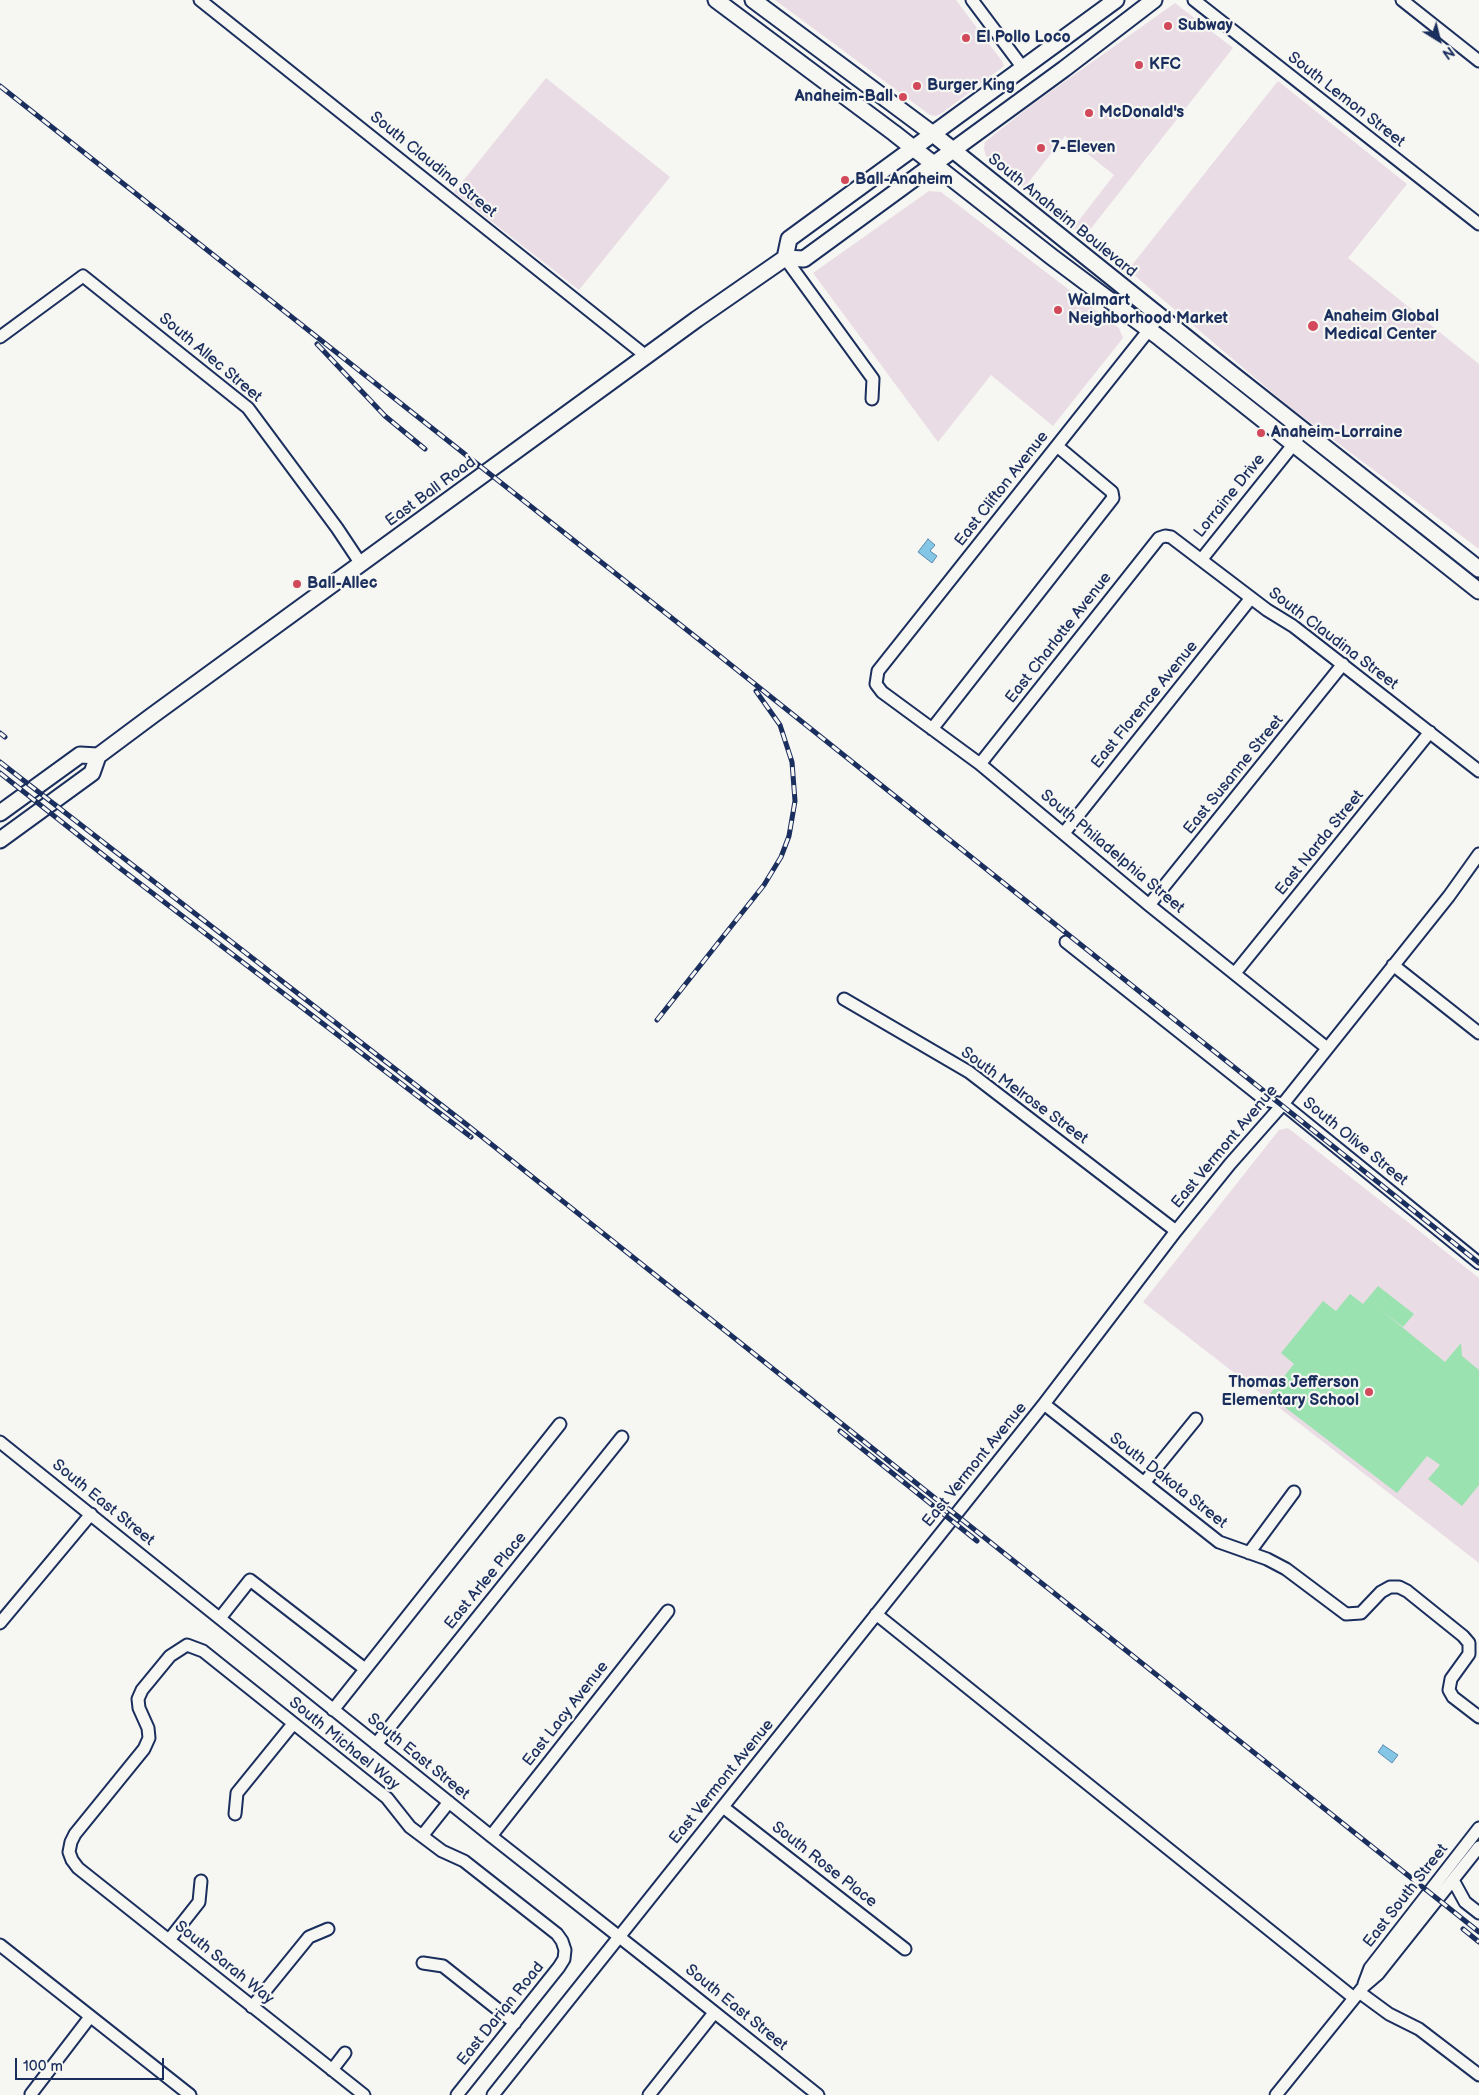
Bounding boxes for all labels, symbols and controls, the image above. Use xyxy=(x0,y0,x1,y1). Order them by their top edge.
north arrow xyxy=(1414,15,1464,65)
place label: Subway xyxy=(1178,16,1233,36)
marker: Subway xyxy=(1162,20,1174,32)
place label: El Pollo Loco xyxy=(976,28,1071,48)
marker: El Pollo Loco xyxy=(960,32,972,44)
text: N xyxy=(1439,43,1457,63)
street label: South Lemon Street xyxy=(1284,48,1408,152)
place label: KFC xyxy=(1149,55,1181,75)
marker: KFC xyxy=(1133,59,1145,71)
place label: Burger King xyxy=(927,76,1015,96)
marker: Burger King xyxy=(911,80,923,92)
place label: Anaheim-Ball xyxy=(795,87,893,107)
marker: Anaheim-Ball xyxy=(897,91,909,103)
place label: McDonald's xyxy=(1099,103,1184,123)
marker: McDonald's xyxy=(1083,107,1095,119)
street label: South Claudina Street xyxy=(366,108,500,222)
place label: 7-Eleven xyxy=(1051,138,1115,158)
marker: 7-Eleven xyxy=(1035,142,1047,154)
street label: South Anaheim Boulevard xyxy=(984,150,1140,282)
place label: Ball-Anaheim xyxy=(855,170,953,190)
marker: Ball-Anaheim xyxy=(839,174,851,186)
place label: Walmart Neighborhood Market xyxy=(1068,291,1228,329)
marker: Walmart Neighborhood Market xyxy=(1052,304,1064,316)
place label: Anaheim Global Medical Center xyxy=(1324,307,1439,345)
street label: South Allec Street xyxy=(155,309,265,407)
marker: Anaheim Global Medical Center xyxy=(1306,319,1320,333)
place label: Anaheim-Lorraine xyxy=(1271,423,1402,443)
marker: Anaheim-Lorraine xyxy=(1255,427,1267,439)
street label: East Clifton Avenue xyxy=(951,428,1053,550)
street label: Lorraine Drive xyxy=(1190,450,1270,542)
street label: East Ball Road xyxy=(382,453,480,531)
street label: East Charlotte Avenue xyxy=(1002,569,1116,707)
place label: Ball-Allec xyxy=(307,574,378,594)
marker: Ball-Allec xyxy=(291,578,303,590)
street label: South Claudina Street xyxy=(1264,584,1402,694)
street label: East Florence Avenue xyxy=(1088,637,1202,773)
street label: East Susanne Street xyxy=(1180,711,1288,839)
street label: South Philadelphia Street xyxy=(1036,786,1188,918)
street label: East Narda Street xyxy=(1272,787,1368,899)
street label: South Melrose Street xyxy=(957,1043,1091,1149)
street label: East Vermont Avenue xyxy=(1168,1081,1282,1213)
street label: South Olive Street xyxy=(1299,1094,1411,1190)
place label: Thomas Jefferson Elementary School xyxy=(1222,1373,1359,1411)
marker: Thomas Jefferson Elementary School xyxy=(1363,1386,1375,1398)
street label: East Vermont Avenue xyxy=(919,1399,1031,1531)
street label: South Dakota Street xyxy=(1105,1429,1231,1533)
street label: South East Street xyxy=(48,1456,158,1550)
street label: East Arlee Place xyxy=(441,1528,531,1634)
street label: East Lacy Avenue xyxy=(519,1658,613,1770)
street label: South Michael Way xyxy=(285,1693,403,1795)
street label: South East Street xyxy=(363,1710,473,1804)
street label: East Vermont Avenue xyxy=(666,1716,778,1848)
street label: South Rose Place xyxy=(768,1818,880,1912)
street label: East South Street xyxy=(1360,1840,1452,1952)
street label: South Sarah Way xyxy=(171,1917,277,2009)
street label: East Darian Road xyxy=(453,1958,549,2070)
street label: South East Street xyxy=(681,1961,791,2055)
scale bar xyxy=(18,2048,166,2080)
text: 100 m xyxy=(23,2057,63,2076)

